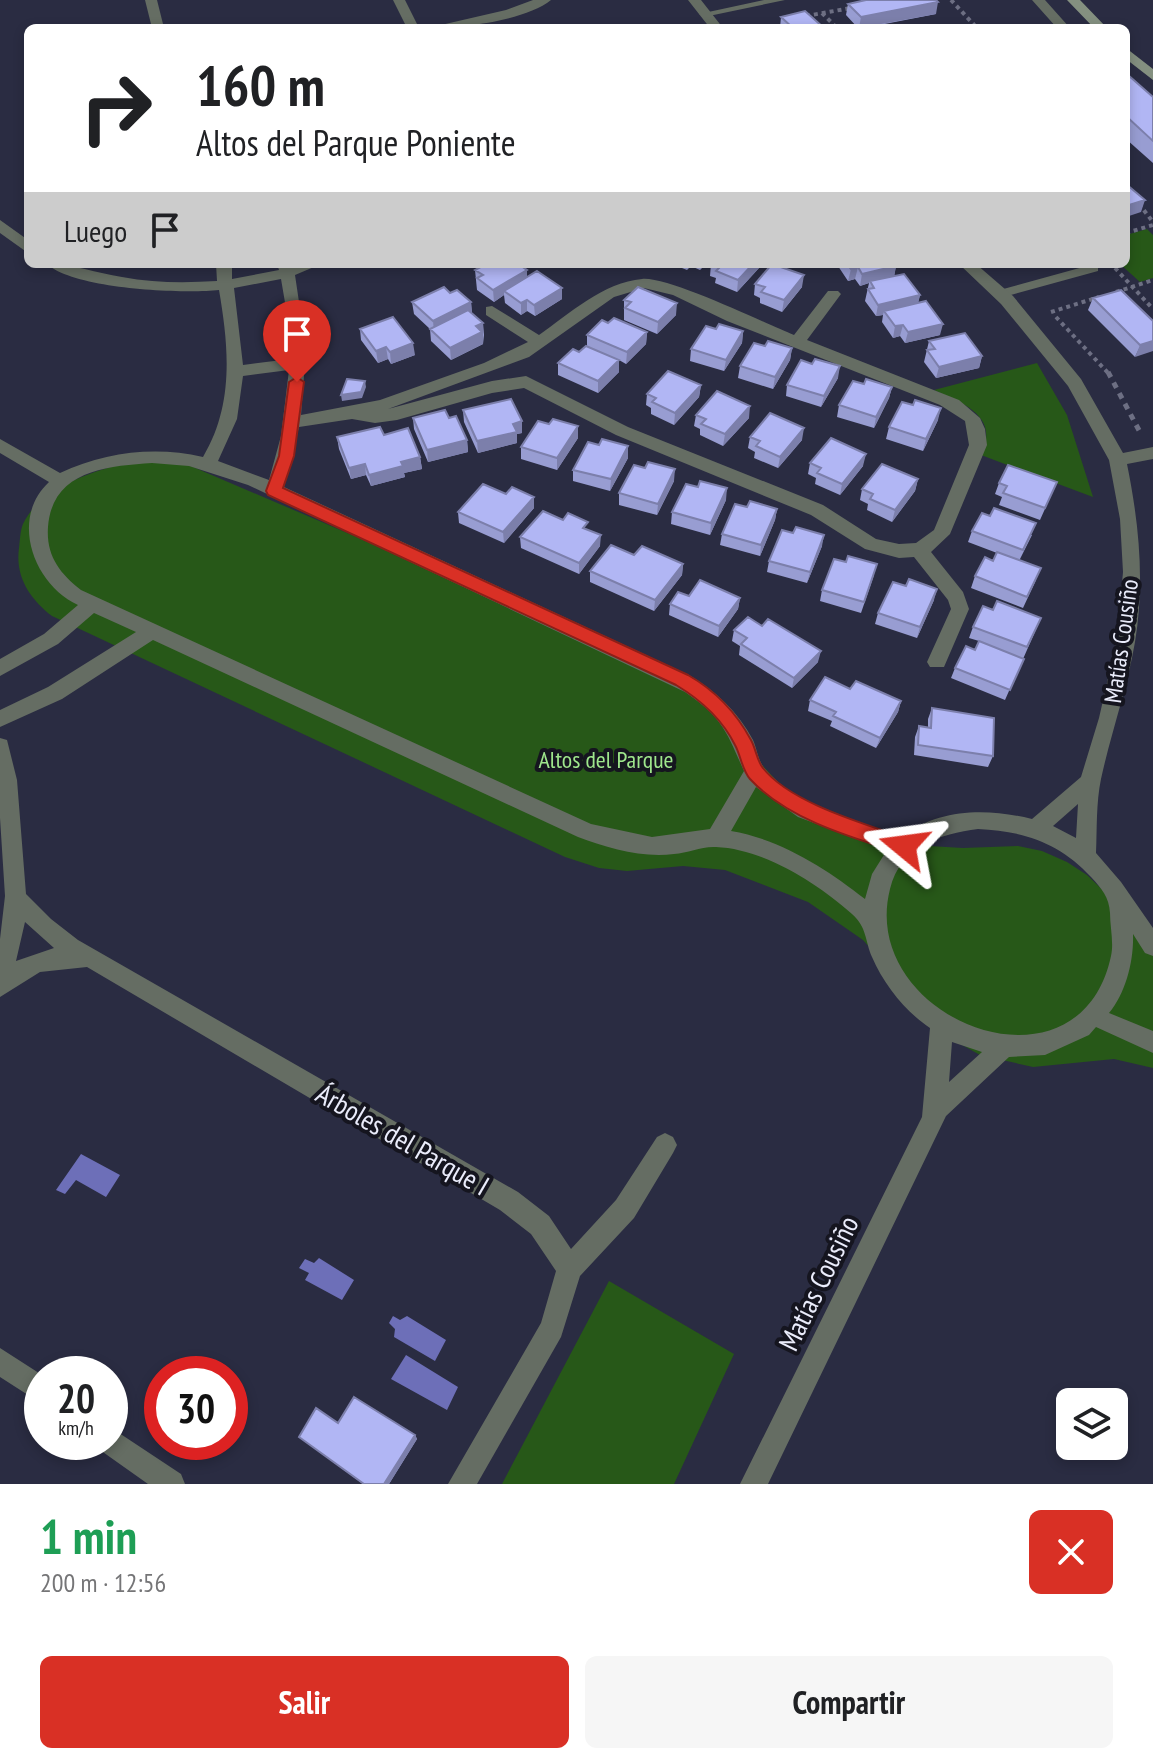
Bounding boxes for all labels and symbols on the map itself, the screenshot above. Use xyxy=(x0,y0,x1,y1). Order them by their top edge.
pin xyxy=(263,300,331,382)
street label: Matías Cousiño xyxy=(1097,577,1145,705)
park label: Altos del Parque xyxy=(539,744,673,775)
position arrow xyxy=(862,804,946,888)
street label: Árboles del Parque I xyxy=(310,1075,496,1203)
street label: Matías Cousiño xyxy=(769,1209,867,1357)
speed limit sign: 30 xyxy=(144,1356,248,1460)

